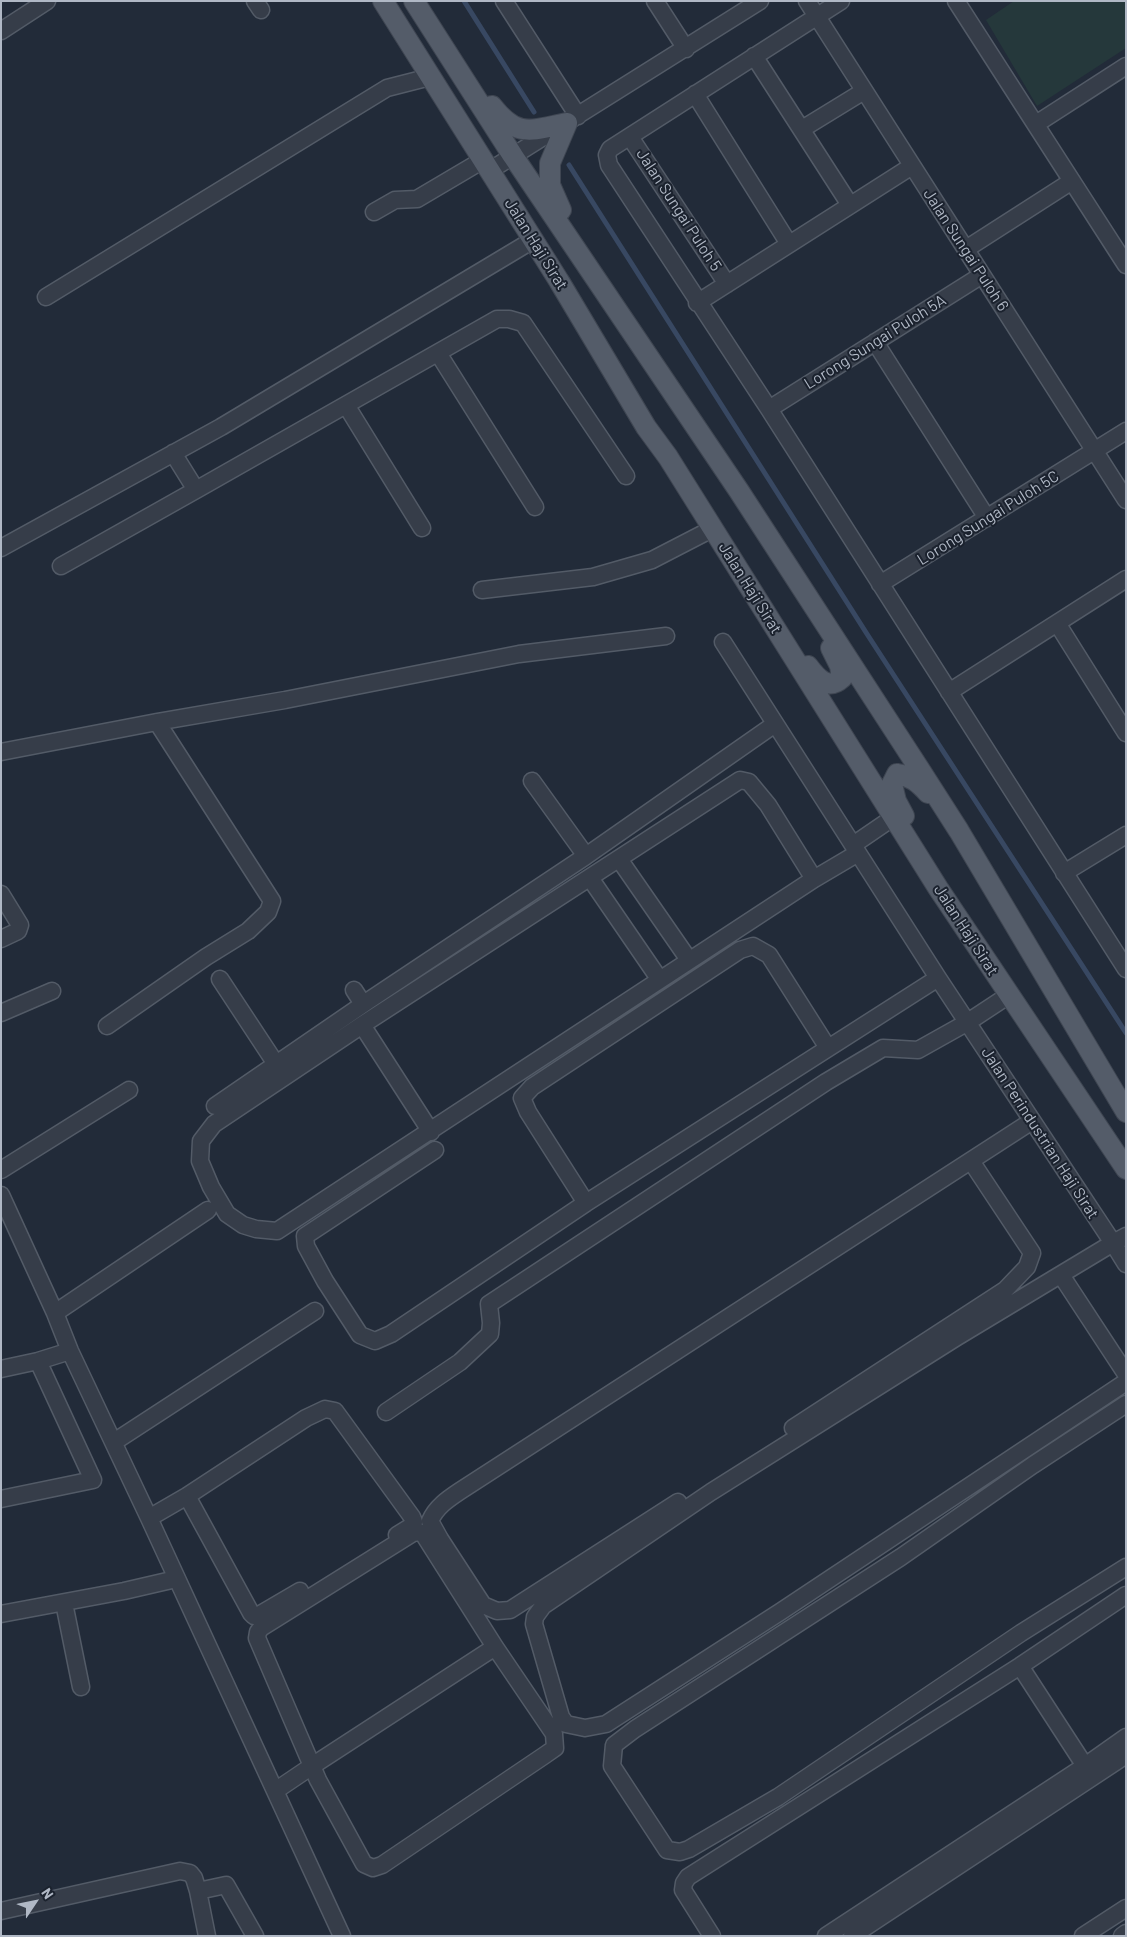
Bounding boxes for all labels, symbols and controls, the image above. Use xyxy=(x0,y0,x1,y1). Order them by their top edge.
street label: Jalan Sungai Puloh 5 xyxy=(632,145,726,275)
street label: Jalan Sungai Puloh 6 xyxy=(919,185,1013,315)
street label: Jalan Haji Sirat xyxy=(500,195,572,293)
street label: Lorong Sungai Puloh 5A xyxy=(801,291,949,393)
street label: Lorong Sungai Puloh 5C xyxy=(914,467,1062,569)
street label: Jalan Haji Sirat xyxy=(714,539,786,637)
street label: Jalan Haji Sirat xyxy=(930,881,1002,979)
street label: Jalan Perindustrian Haji Sirat xyxy=(977,1044,1103,1222)
north arrow xyxy=(10,1877,60,1927)
text: N xyxy=(38,1885,58,1902)

